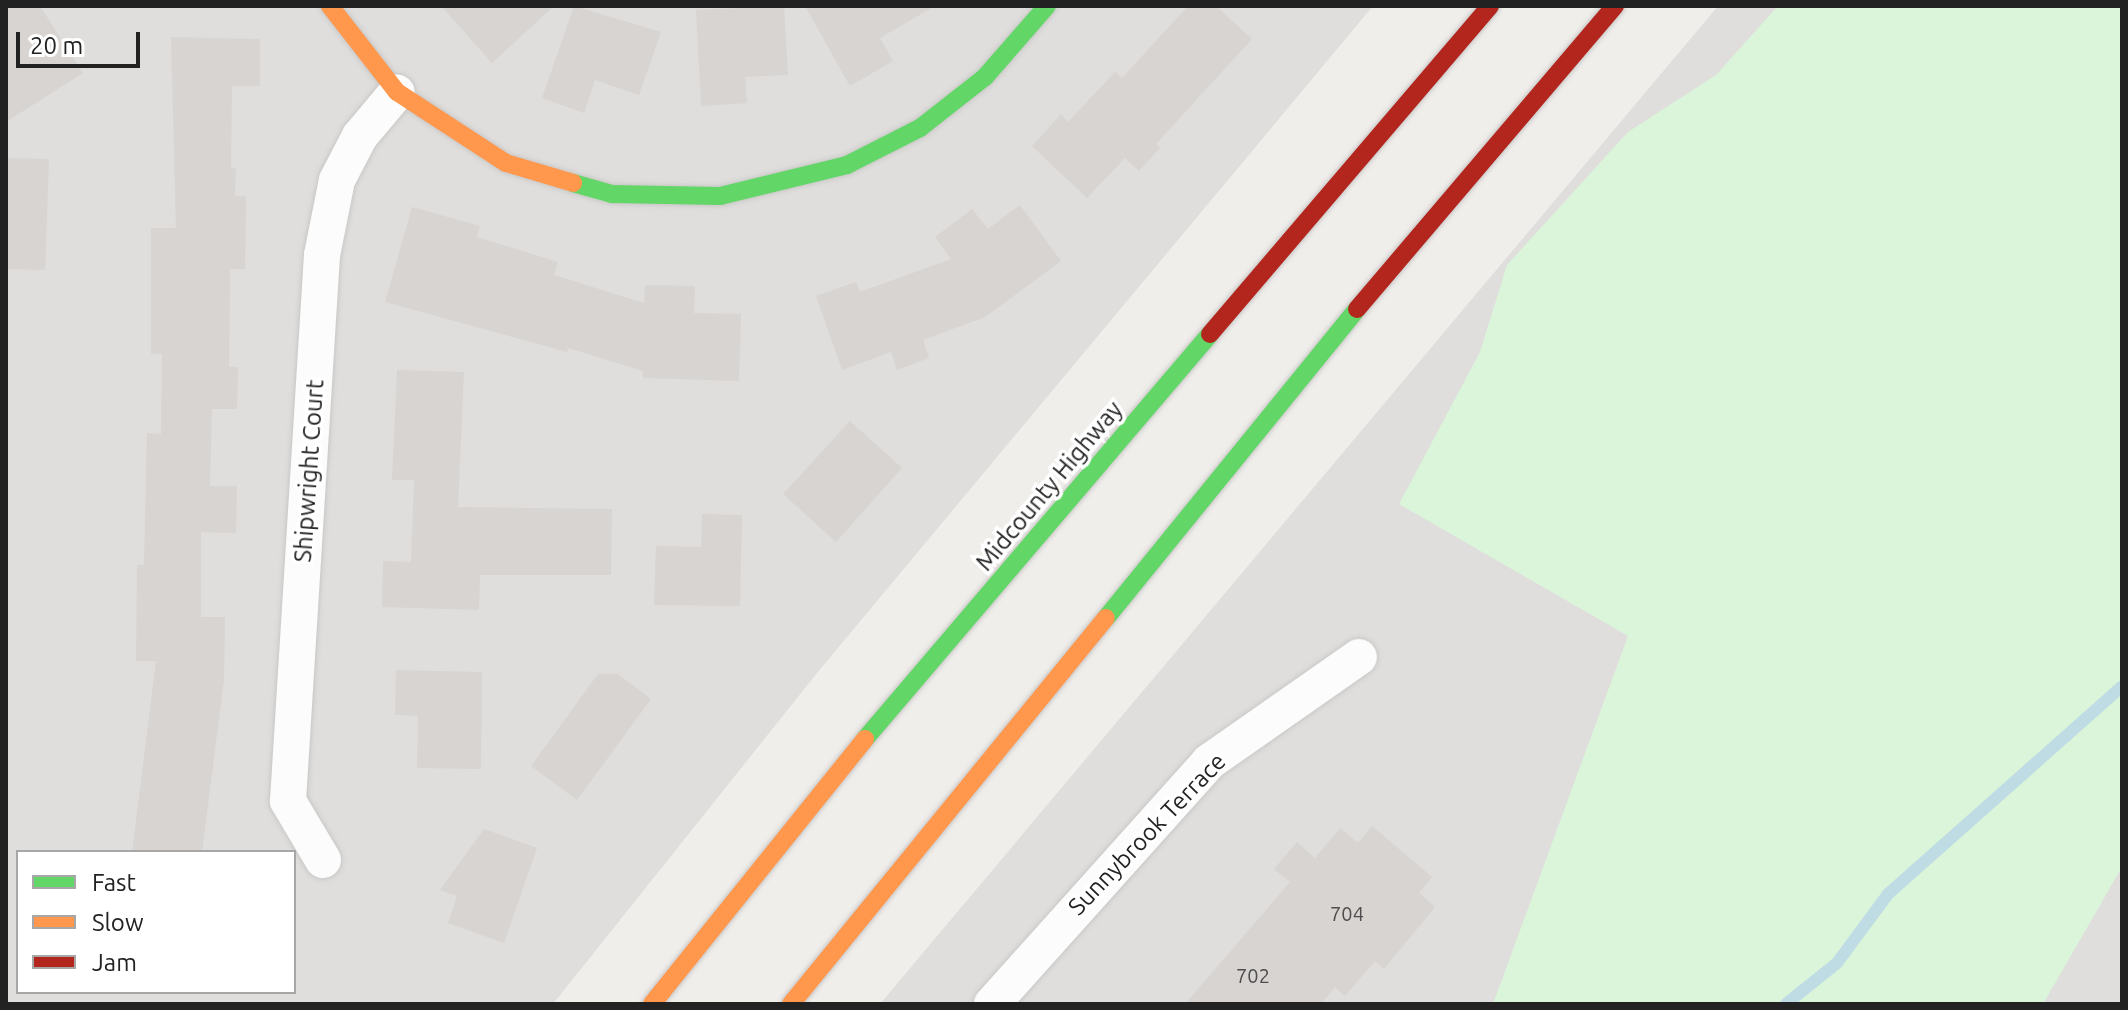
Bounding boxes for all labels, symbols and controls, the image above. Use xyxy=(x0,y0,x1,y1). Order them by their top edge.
scale bar xyxy=(20,16,144,66)
text: 20 m xyxy=(30,32,83,59)
street label: Shipwright Court xyxy=(288,379,330,563)
street label: Midcounty Highway xyxy=(970,395,1128,577)
street label: Sunnybrook Terrace xyxy=(1062,747,1232,921)
legend xyxy=(16,850,296,994)
text: Fast xyxy=(92,869,136,896)
house number: 704 xyxy=(1330,901,1364,925)
text: Slow xyxy=(92,909,144,936)
text: Jam xyxy=(92,949,137,976)
house number: 702 xyxy=(1236,963,1270,987)

